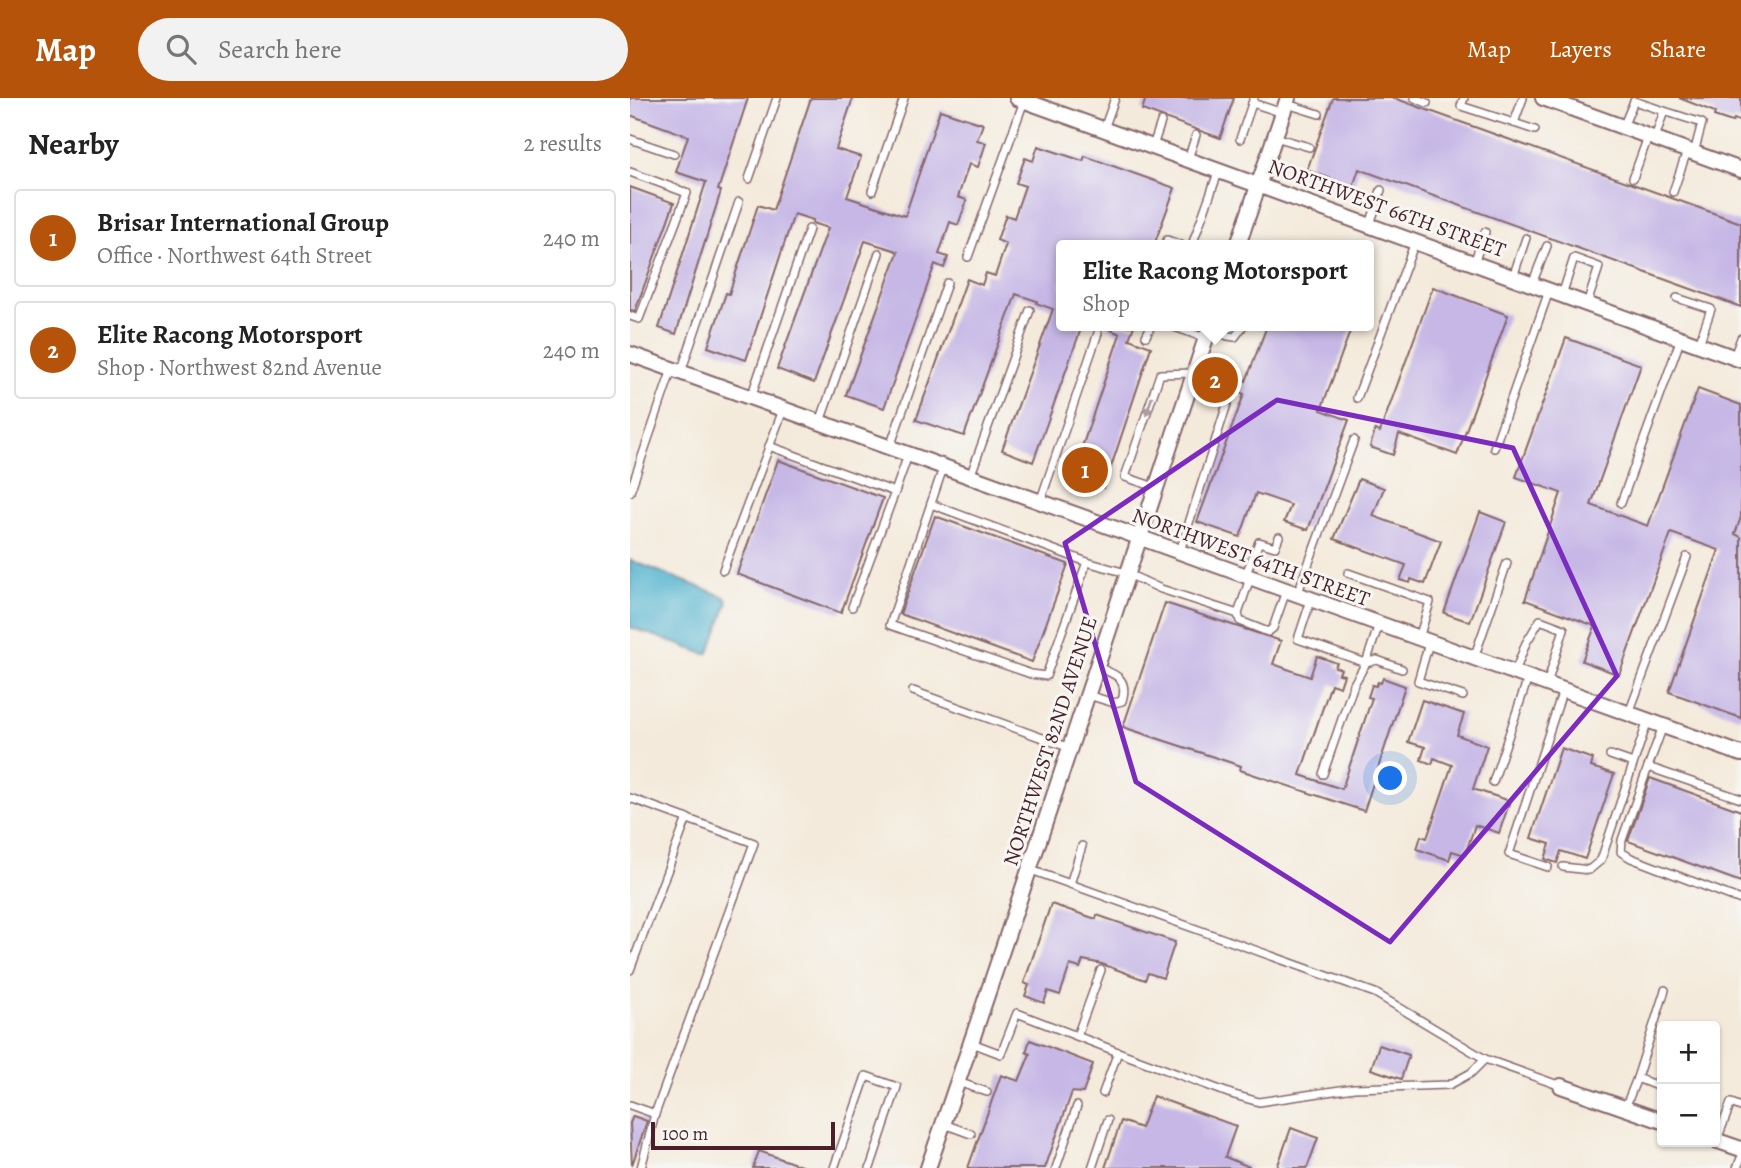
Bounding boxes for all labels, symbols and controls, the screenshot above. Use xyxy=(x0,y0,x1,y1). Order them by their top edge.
search box xyxy=(138,18,628,81)
text: Map xyxy=(35,27,96,72)
icon: search xyxy=(162,30,200,68)
text: Search here xyxy=(218,32,342,67)
text: Map xyxy=(1467,33,1511,65)
text: Layers xyxy=(1549,33,1612,65)
text: Share xyxy=(1650,33,1706,65)
text: Nearby xyxy=(28,124,119,164)
text: 2 results xyxy=(524,128,602,159)
street label: NORTHWEST 66TH STREET xyxy=(1264,152,1510,264)
text: Brisar International Group xyxy=(97,205,389,240)
text: 1 xyxy=(49,223,57,254)
text: 240 m xyxy=(543,223,600,254)
text: Office · Northwest 64th Street xyxy=(97,240,372,271)
popup xyxy=(1056,240,1374,331)
text: Elite Racong Motorsport xyxy=(1082,253,1348,288)
text: Shop xyxy=(1082,288,1130,319)
text: Elite Racong Motorsport xyxy=(97,317,363,352)
text: 2 xyxy=(47,335,59,366)
text: 240 m xyxy=(543,335,600,366)
text: Shop · Northwest 82nd Avenue xyxy=(97,352,382,383)
pin: 2 xyxy=(1192,354,1238,406)
one-way arrow xyxy=(1143,396,1154,417)
pin: 1 xyxy=(1062,444,1108,496)
street label: NORTHWEST 64TH STREET xyxy=(1128,501,1374,613)
street label: NORTHWEST 82ND AVENUE xyxy=(996,613,1104,869)
your location xyxy=(1373,761,1407,795)
map controls xyxy=(1657,1021,1720,1147)
button: + xyxy=(1657,1021,1720,1084)
button: − xyxy=(1657,1084,1720,1147)
scale bar xyxy=(651,1119,835,1151)
text: 100 m xyxy=(662,1121,708,1147)

